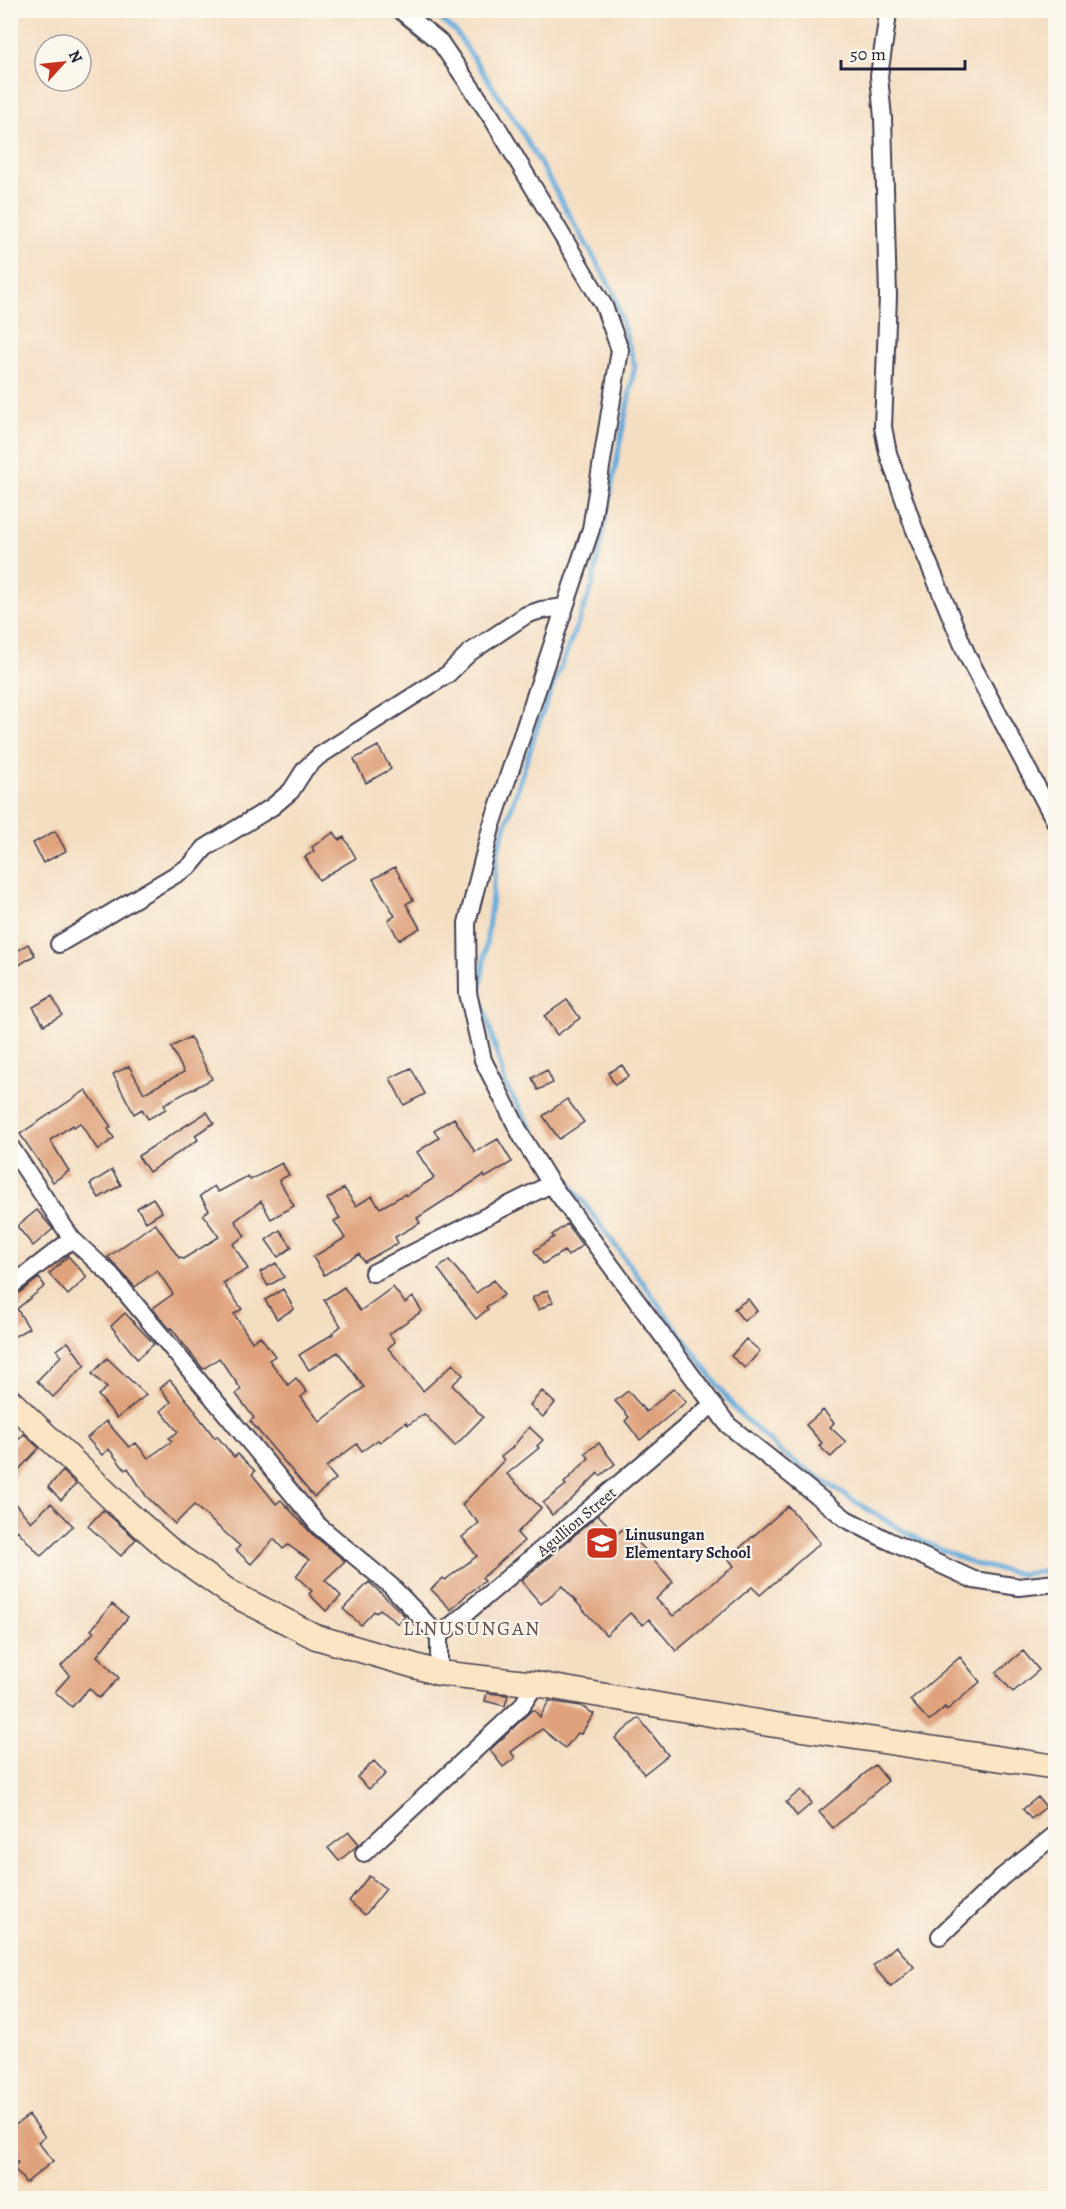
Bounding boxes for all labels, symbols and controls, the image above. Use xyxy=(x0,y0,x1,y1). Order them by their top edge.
north arrow xyxy=(33,33,93,93)
scale bar xyxy=(841,33,966,71)
text: 50 m xyxy=(850,42,886,66)
text: N xyxy=(63,46,88,67)
street label: Agullion Street xyxy=(531,1482,621,1562)
place label: Linusungan Elementary School xyxy=(625,1524,751,1564)
school or university icon: Linusungan Elementary School xyxy=(584,1525,620,1561)
district label: LINUSUNGAN xyxy=(403,1615,541,1642)

